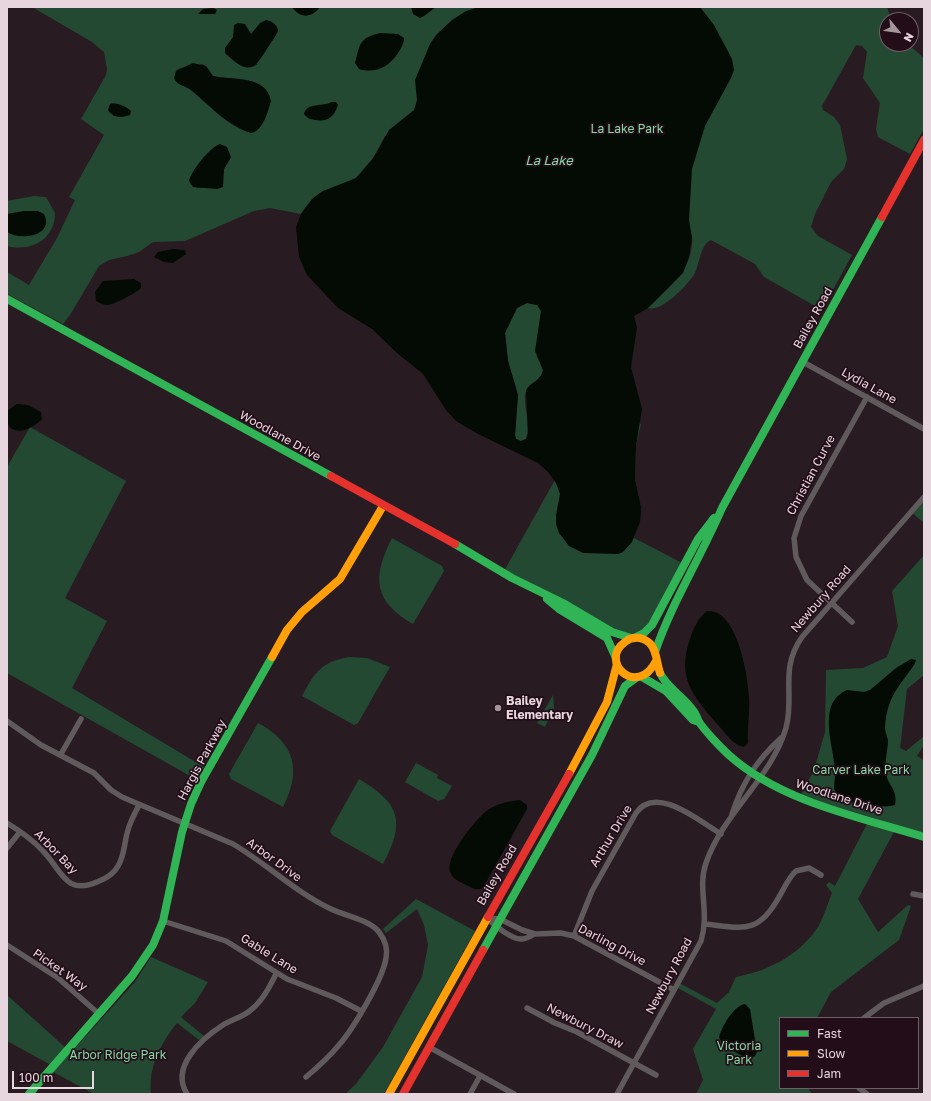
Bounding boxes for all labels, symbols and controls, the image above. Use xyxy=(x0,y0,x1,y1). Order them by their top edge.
north arrow xyxy=(879,12,919,52)
text: N xyxy=(901,31,917,44)
park label: La Lake Park xyxy=(591,122,663,136)
water label: La Lake xyxy=(525,153,573,169)
street label: Bailey Road xyxy=(790,285,836,351)
street label: Lydia Lane xyxy=(839,365,899,407)
street label: Woodlane Drive xyxy=(237,408,323,464)
street label: Christian Curve xyxy=(784,432,838,518)
street label: Newbury Road xyxy=(788,562,854,636)
place label: Bailey Elementary xyxy=(506,694,573,722)
marker: Bailey Elementary xyxy=(493,703,503,713)
street label: Hargis Parkway xyxy=(175,717,229,803)
park label: Carver Lake Park xyxy=(812,763,910,777)
street label: Woodlane Drive xyxy=(794,776,884,818)
street label: Arthur Drive xyxy=(587,802,635,870)
street label: Arbor Bay xyxy=(31,827,81,877)
street label: Arbor Drive xyxy=(244,835,304,885)
street label: Bailey Road xyxy=(474,842,520,908)
street label: Darling Drive xyxy=(576,921,648,969)
street label: Gable Lane xyxy=(238,931,300,977)
street label: Newbury Road xyxy=(643,935,695,1017)
street label: Picket Way xyxy=(30,946,90,994)
street label: Newbury Draw xyxy=(544,1000,626,1052)
legend xyxy=(779,1017,919,1089)
text: Fast xyxy=(817,1026,842,1041)
park label: Victoria Park xyxy=(717,1039,761,1067)
text: Slow xyxy=(817,1046,845,1061)
park label: Arbor Ridge Park xyxy=(69,1048,167,1062)
scale bar xyxy=(14,1063,96,1089)
text: Jam xyxy=(817,1066,841,1081)
text: 100 m xyxy=(19,1070,53,1085)

